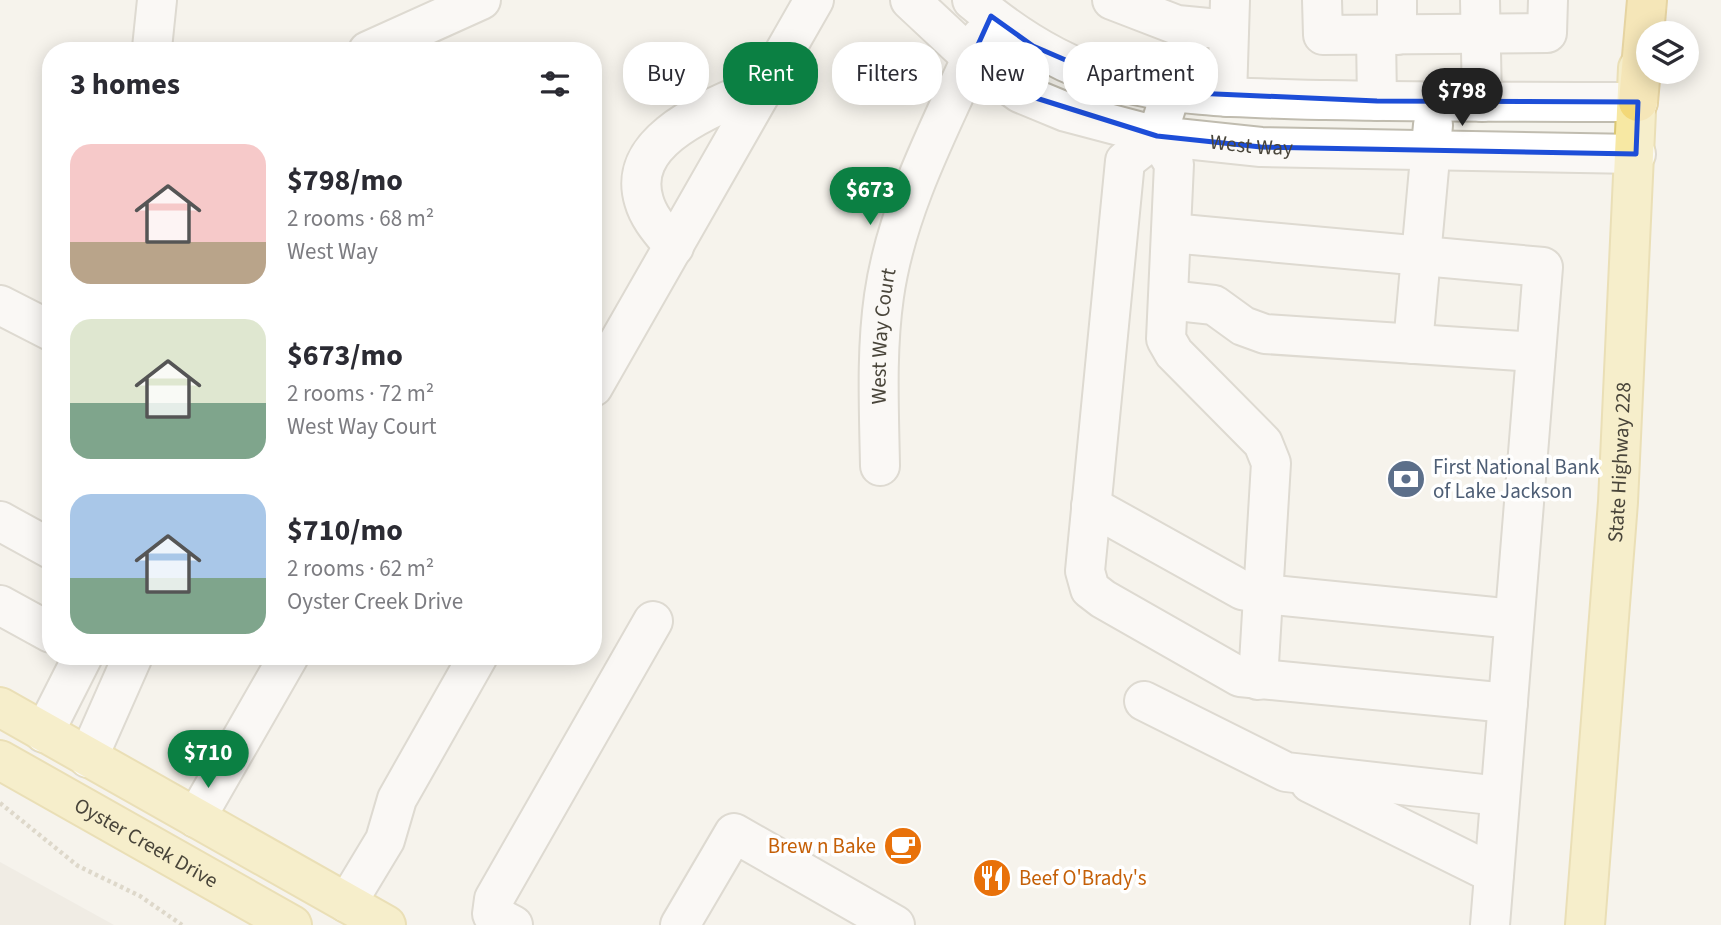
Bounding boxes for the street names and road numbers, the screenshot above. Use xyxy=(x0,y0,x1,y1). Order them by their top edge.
street label: West Way xyxy=(1208,127,1293,163)
street label: West Way Court xyxy=(864,265,904,404)
street label: State Highway 228 xyxy=(1600,381,1639,544)
street label: Oyster Creek Drive xyxy=(69,790,224,895)

